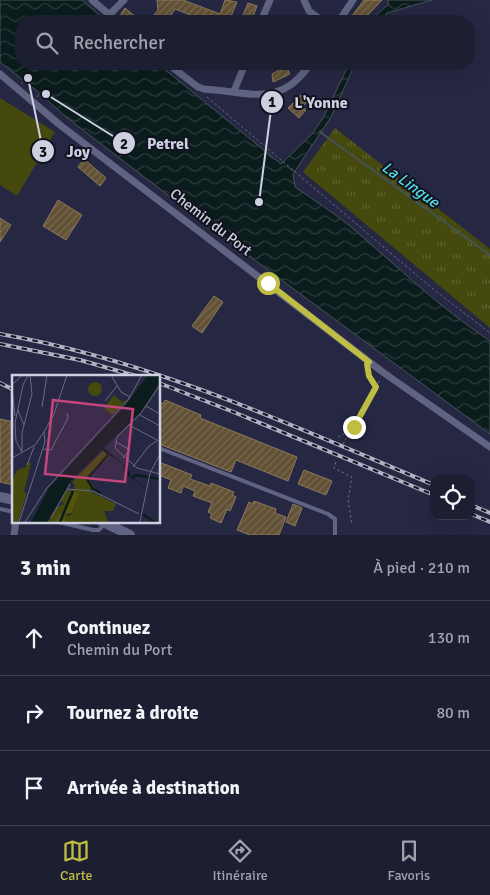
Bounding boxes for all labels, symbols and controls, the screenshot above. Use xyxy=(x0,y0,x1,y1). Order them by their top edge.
search box xyxy=(15,15,475,70)
icon: search xyxy=(33,29,61,57)
text: Rechercher xyxy=(73,31,165,55)
callout: L'Yonne xyxy=(259,87,358,118)
text: 1 xyxy=(268,93,276,111)
text: L'Yonne xyxy=(294,93,348,113)
callout: Petrel xyxy=(112,128,199,159)
text: Petrel xyxy=(147,134,189,154)
text: 2 xyxy=(120,135,128,153)
callout: Joy xyxy=(31,136,100,167)
text: Joy xyxy=(66,142,90,162)
text: 3 xyxy=(39,143,47,161)
water label: La Lingue xyxy=(378,157,444,213)
street label: Chemin du Port xyxy=(167,185,255,259)
route start xyxy=(257,272,280,295)
inset map xyxy=(12,375,160,522)
route end xyxy=(343,416,366,439)
map controls xyxy=(430,475,475,520)
button: locate xyxy=(430,475,475,520)
text: 3 min xyxy=(20,555,71,581)
text: À pied · 210 m xyxy=(373,558,470,578)
text: Continuez xyxy=(67,616,150,640)
icon: ahead xyxy=(20,624,48,652)
text: 130 m xyxy=(428,628,470,648)
text: Chemin du Port xyxy=(67,640,172,660)
icon: right xyxy=(20,699,48,727)
text: Tournez à droite xyxy=(67,701,199,725)
text: 80 m xyxy=(436,703,470,723)
icon: arrive xyxy=(20,774,48,802)
text: Arrivée à destination xyxy=(67,776,240,800)
tab: Carte xyxy=(60,837,93,884)
tab: Itinéraire xyxy=(212,837,268,884)
tab: Favoris xyxy=(388,837,430,884)

